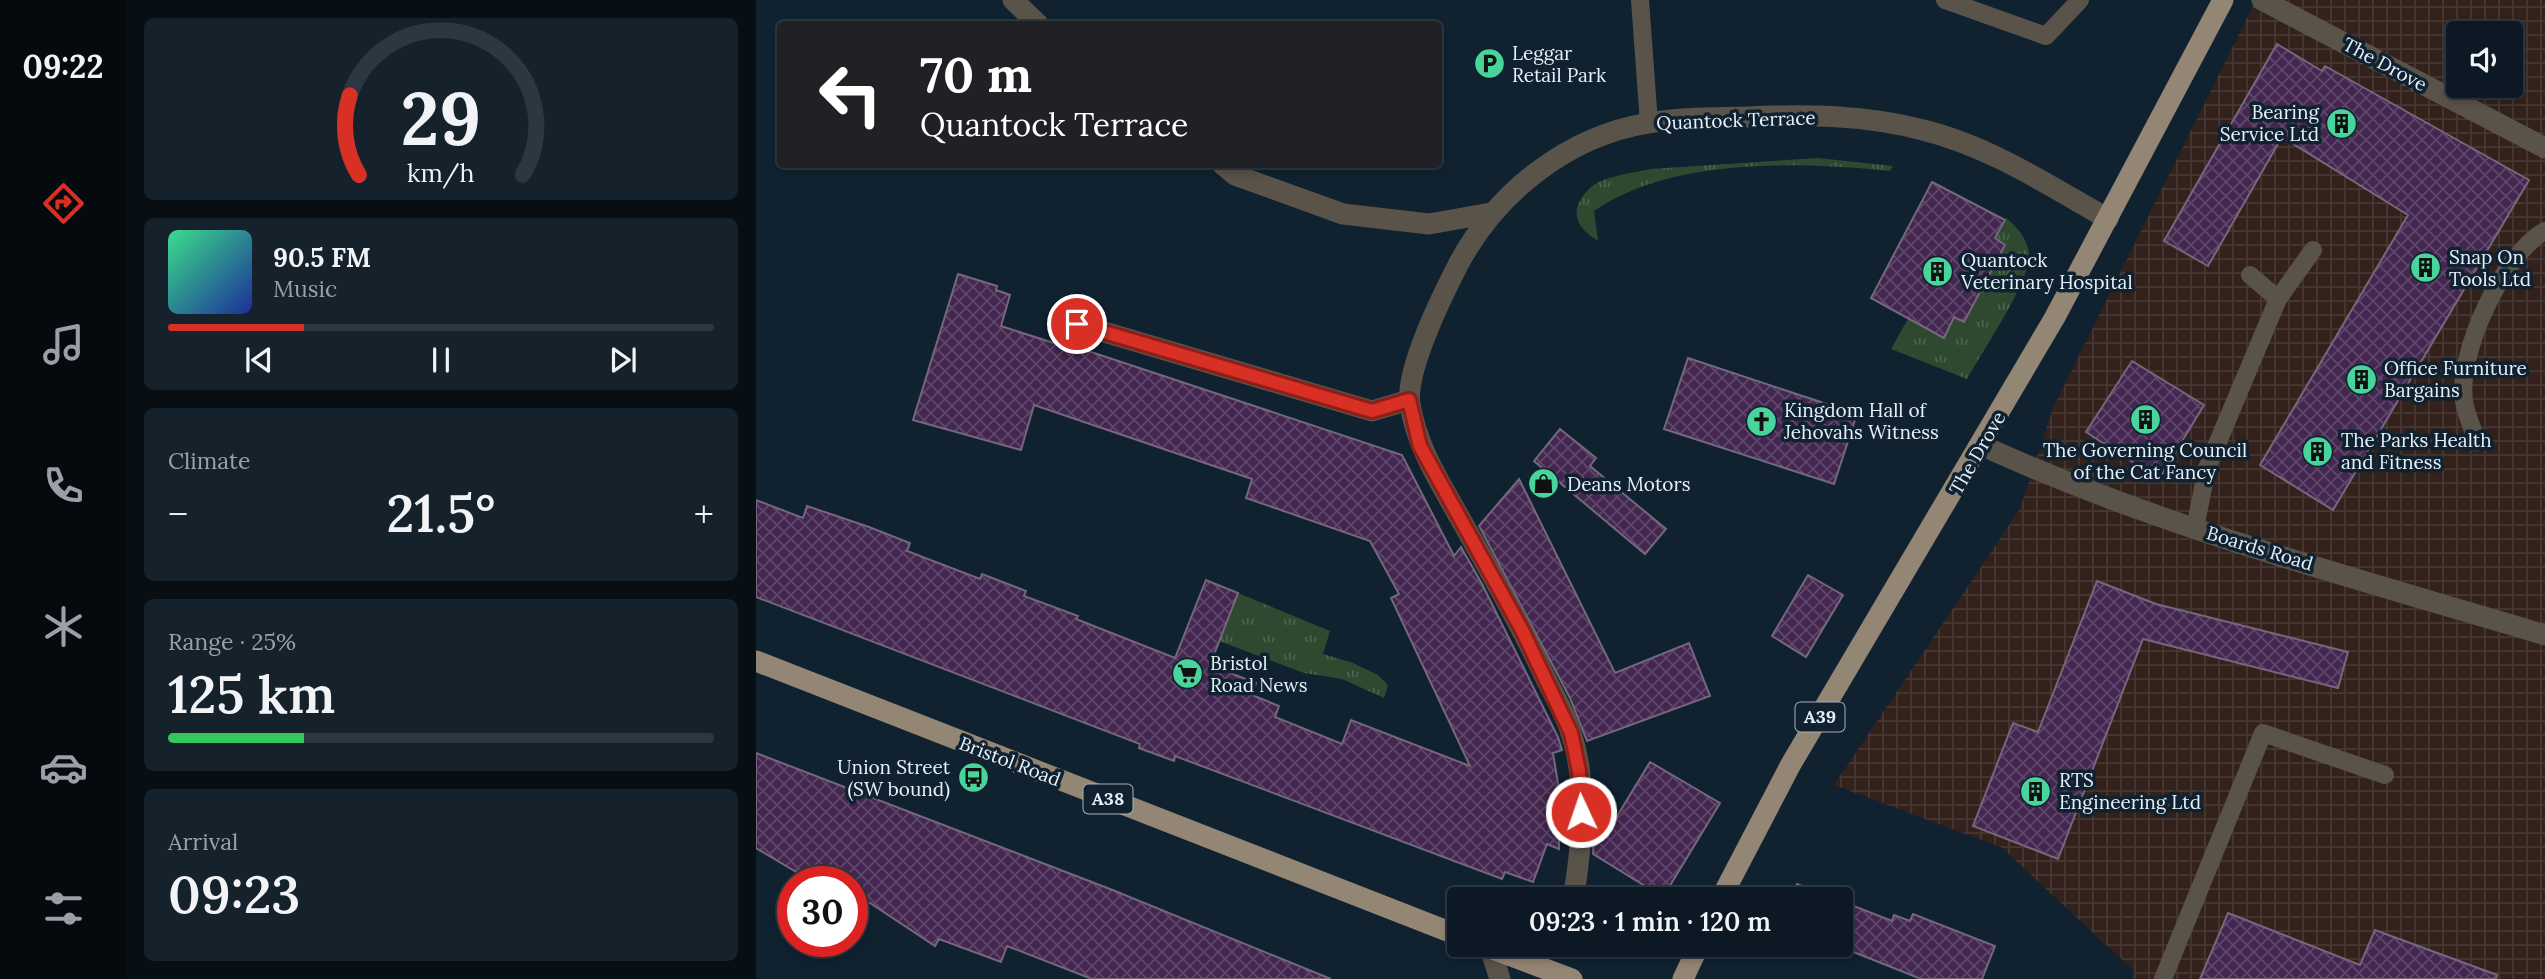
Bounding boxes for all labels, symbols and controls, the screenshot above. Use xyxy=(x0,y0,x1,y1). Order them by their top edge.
map controls xyxy=(2446,21,2523,98)
button: sound xyxy=(2446,21,2523,98)
street label: The Drove xyxy=(2339,32,2431,96)
place label: Leggar Retail Park xyxy=(1512,41,1607,87)
text: 70 m xyxy=(920,43,1032,105)
text: 09:22 xyxy=(23,46,103,87)
parking icon: Leggar Retail Park xyxy=(1472,47,1506,81)
icon: left xyxy=(805,49,896,140)
text: 29 xyxy=(401,72,481,165)
place label: Bearing Service Ltd xyxy=(2220,100,2319,146)
text: Quantock Terrace xyxy=(920,104,1188,145)
street label: Quantock Terrace xyxy=(1656,105,1816,135)
building icon: Bearing Service Ltd xyxy=(2325,106,2359,140)
text: km/h xyxy=(407,157,475,189)
icon: directions xyxy=(39,179,88,228)
text: 90.5 FM xyxy=(273,241,371,274)
place label: Snap On Tools Ltd xyxy=(2449,245,2531,291)
place label: Quantock Veterinary Hospital xyxy=(1960,248,2133,294)
building icon: Snap On Tools Ltd xyxy=(2409,251,2443,285)
building icon: Quantock Veterinary Hospital xyxy=(1921,254,1955,288)
text: Music xyxy=(273,274,337,303)
pin xyxy=(1047,294,1107,354)
icon: arrive xyxy=(1058,305,1096,343)
icon: music xyxy=(39,320,88,369)
icon: previous xyxy=(240,341,278,379)
icon: pause xyxy=(422,341,460,379)
icon: next xyxy=(604,341,642,379)
place label: Office Furniture Bargains xyxy=(2384,356,2527,402)
building icon: Office Furniture Bargains xyxy=(2344,362,2378,396)
place label: Kingdom Hall of Jehovahs Witness xyxy=(1783,398,1939,444)
building icon: The Governing Council of the Cat Fancy xyxy=(2128,402,2162,436)
church icon: Kingdom Hall of Jehovahs Witness xyxy=(1744,404,1778,438)
street label: The Drove xyxy=(1944,407,2010,499)
place label: The Parks Health and Fitness xyxy=(2341,428,2492,474)
building icon: The Parks Health and Fitness xyxy=(2301,434,2335,468)
place label: The Governing Council of the Cat Fancy xyxy=(2043,438,2247,484)
text: Climate xyxy=(168,446,250,475)
icon: phone xyxy=(39,461,88,510)
shop icon: Deans Motors xyxy=(1527,467,1561,501)
place label: Deans Motors xyxy=(1567,472,1691,496)
text: 21.5° xyxy=(387,480,495,546)
text: − xyxy=(168,490,188,538)
text: + xyxy=(694,490,714,538)
street label: Boards Road xyxy=(2204,520,2316,576)
icon: climate xyxy=(39,602,88,651)
text: Range · 25% xyxy=(168,627,296,656)
place label: Bristol Road News xyxy=(1210,651,1308,697)
supermarket icon: Bristol Road News xyxy=(1170,657,1204,691)
text: 125 km xyxy=(168,661,335,727)
road number: A39 xyxy=(1796,702,1844,732)
street label: Bristol Road xyxy=(956,731,1064,791)
icon: car xyxy=(39,743,88,792)
place label: Union Street (SW bound) xyxy=(837,755,951,802)
bus stop icon: Union Street (SW bound) xyxy=(956,761,990,795)
place label: RTS Engineering Ltd xyxy=(2059,768,2201,814)
building icon: RTS Engineering Ltd xyxy=(2019,774,2053,808)
position arrow xyxy=(1544,775,1618,849)
road number: A38 xyxy=(1084,784,1132,814)
text: Arrival xyxy=(168,827,238,856)
text: 09:23 xyxy=(168,861,300,927)
speed limit sign: 30 xyxy=(777,866,868,957)
icon: filters xyxy=(39,884,88,933)
text: 09:23 · 1 min · 120 m xyxy=(1529,905,1771,938)

